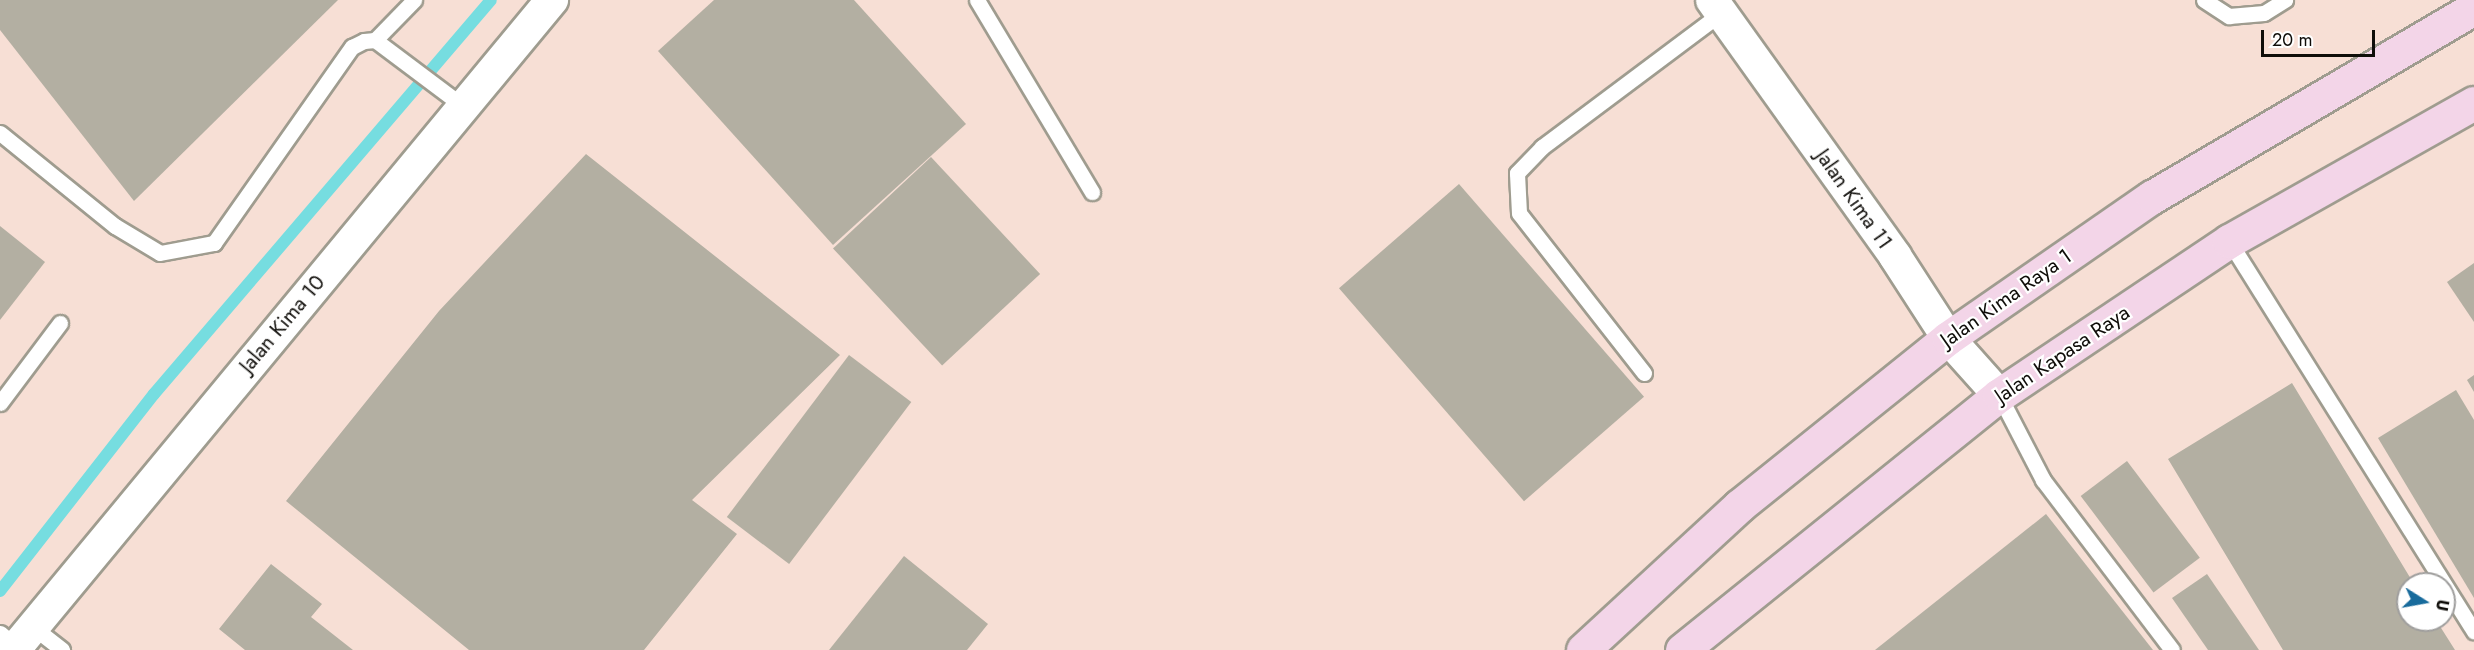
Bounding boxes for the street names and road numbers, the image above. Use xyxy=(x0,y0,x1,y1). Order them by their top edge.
street label: Jalan Kima 11 xyxy=(1810,144,1898,254)
street label: Jalan Kima Raya 1 xyxy=(1936,243,2076,353)
street label: Jalan Kima 10 xyxy=(234,270,330,378)
street label: Jalan Kapasa Raya xyxy=(1990,300,2134,408)

